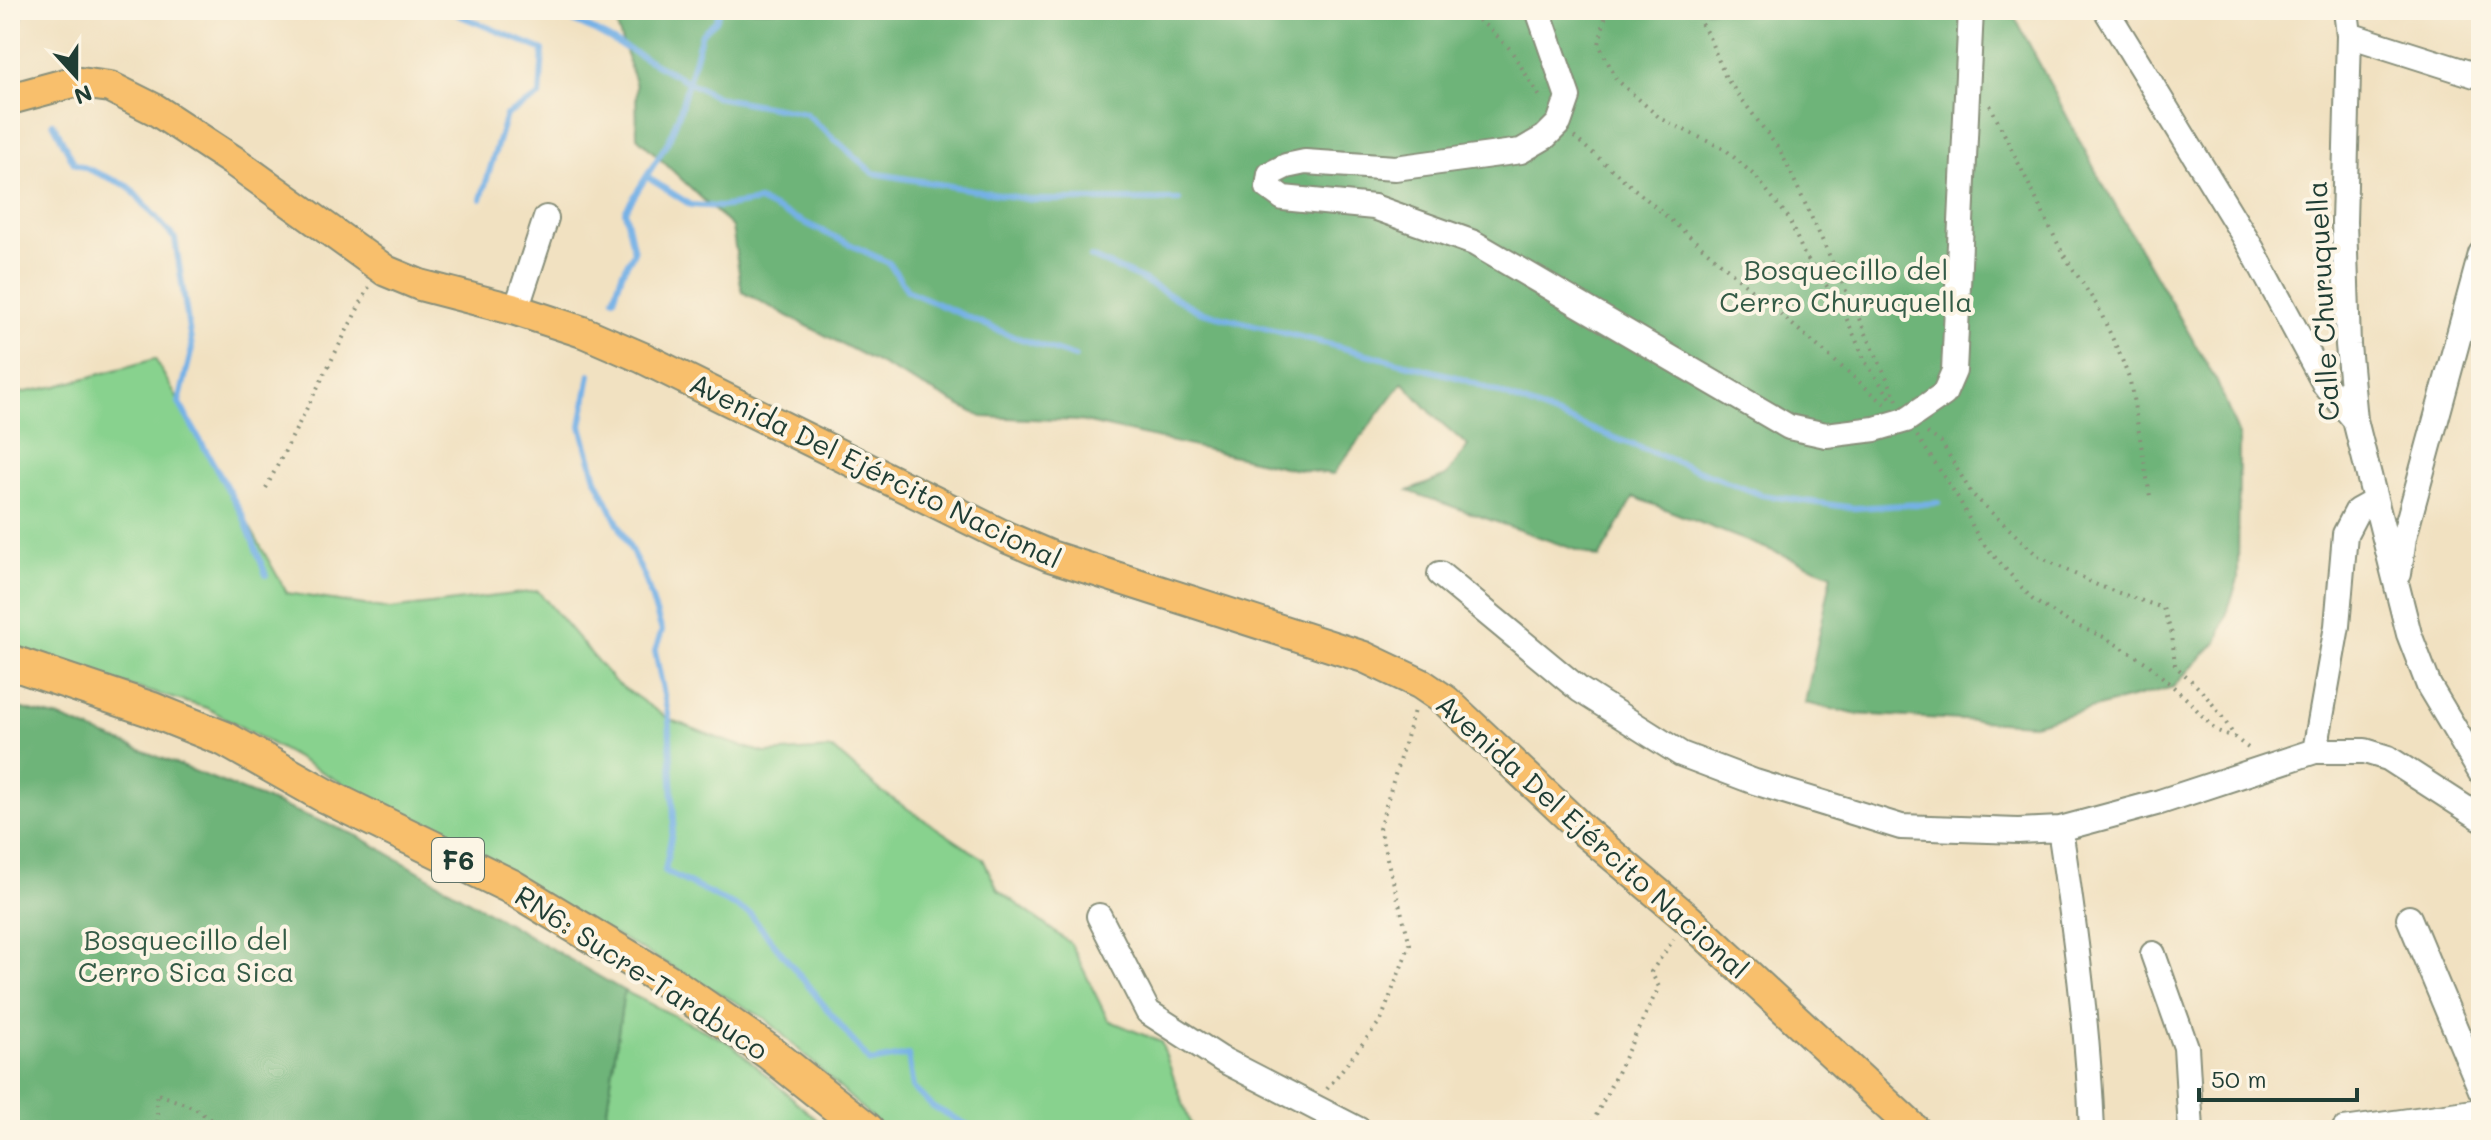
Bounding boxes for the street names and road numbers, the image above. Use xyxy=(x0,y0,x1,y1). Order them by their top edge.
street label: Calle Churuquella xyxy=(2298,180,2346,422)
street label: Avenida Del Ejército Nacional xyxy=(684,364,1068,576)
street label: Avenida Del Ejército Nacional xyxy=(1429,686,1757,986)
road number: F6 xyxy=(432,838,484,882)
street label: RN6: Sucre-Tarabuco xyxy=(509,877,775,1067)

